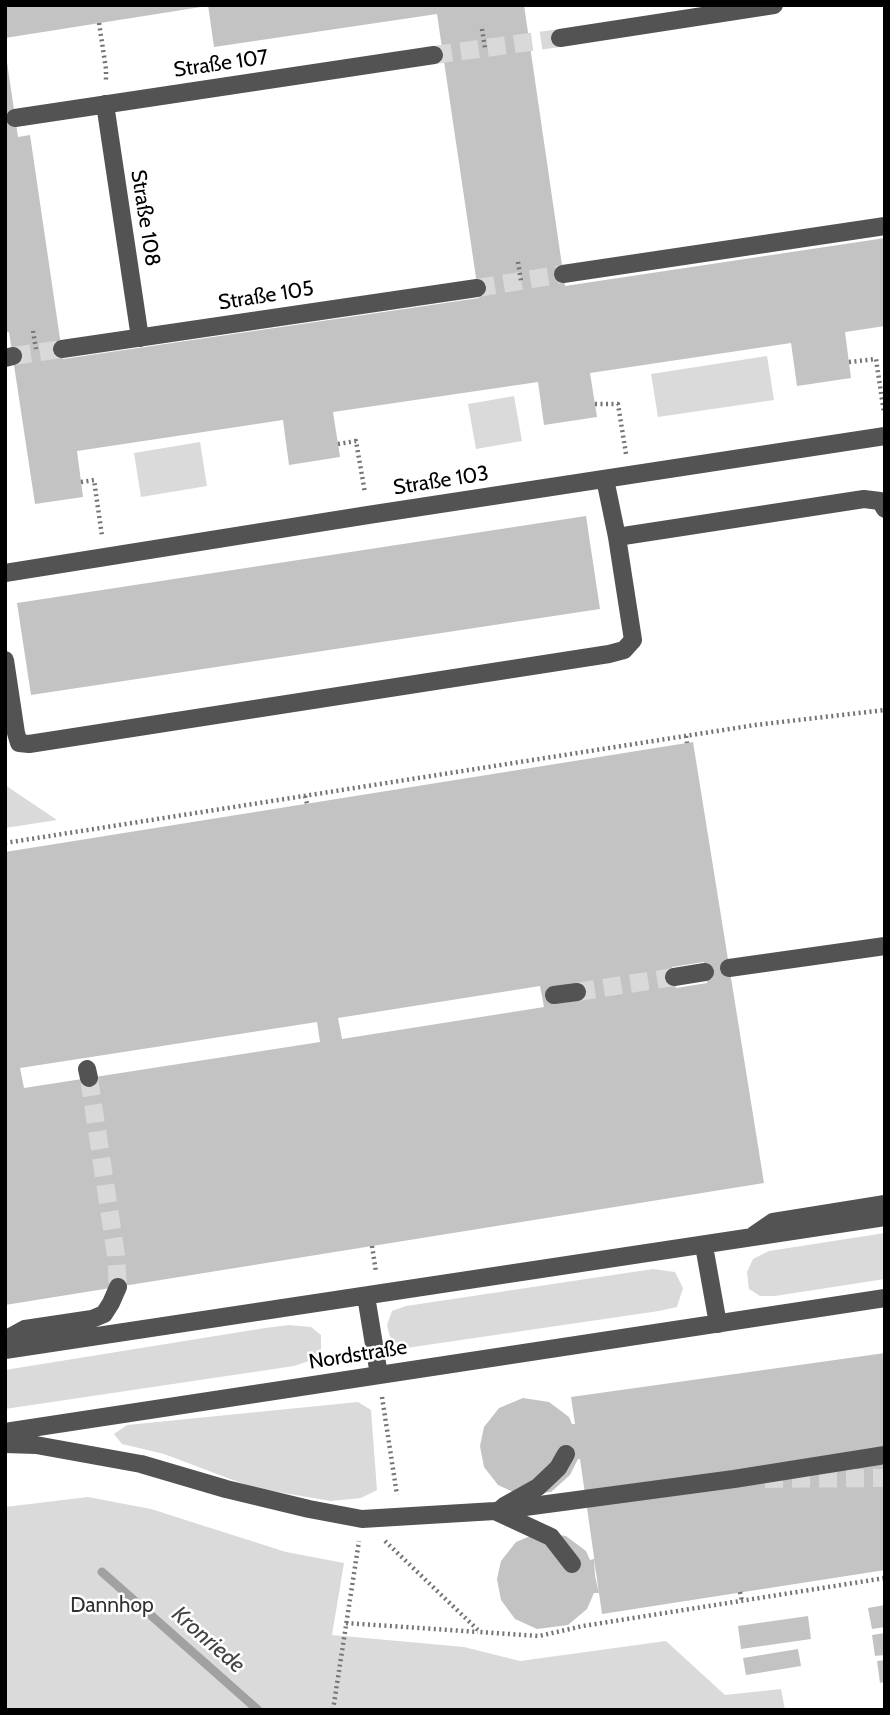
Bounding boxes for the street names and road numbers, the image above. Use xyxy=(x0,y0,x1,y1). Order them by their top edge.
street label: Straße 107 xyxy=(172,45,270,83)
street label: Straße 108 xyxy=(125,168,165,268)
street label: Straße 105 xyxy=(217,276,315,316)
street label: Straße 103 xyxy=(392,461,490,501)
street label: Nordstraße xyxy=(307,1335,409,1375)

